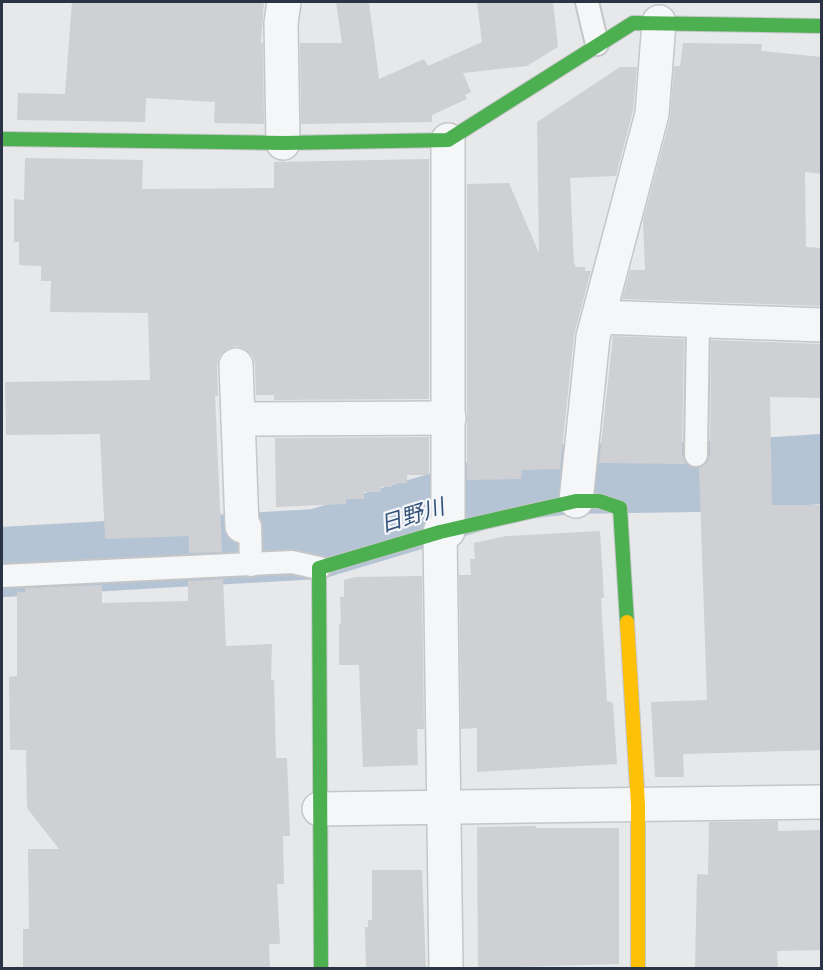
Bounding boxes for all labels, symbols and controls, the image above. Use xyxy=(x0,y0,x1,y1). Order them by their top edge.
water label: 日野川 xyxy=(375,489,450,541)

